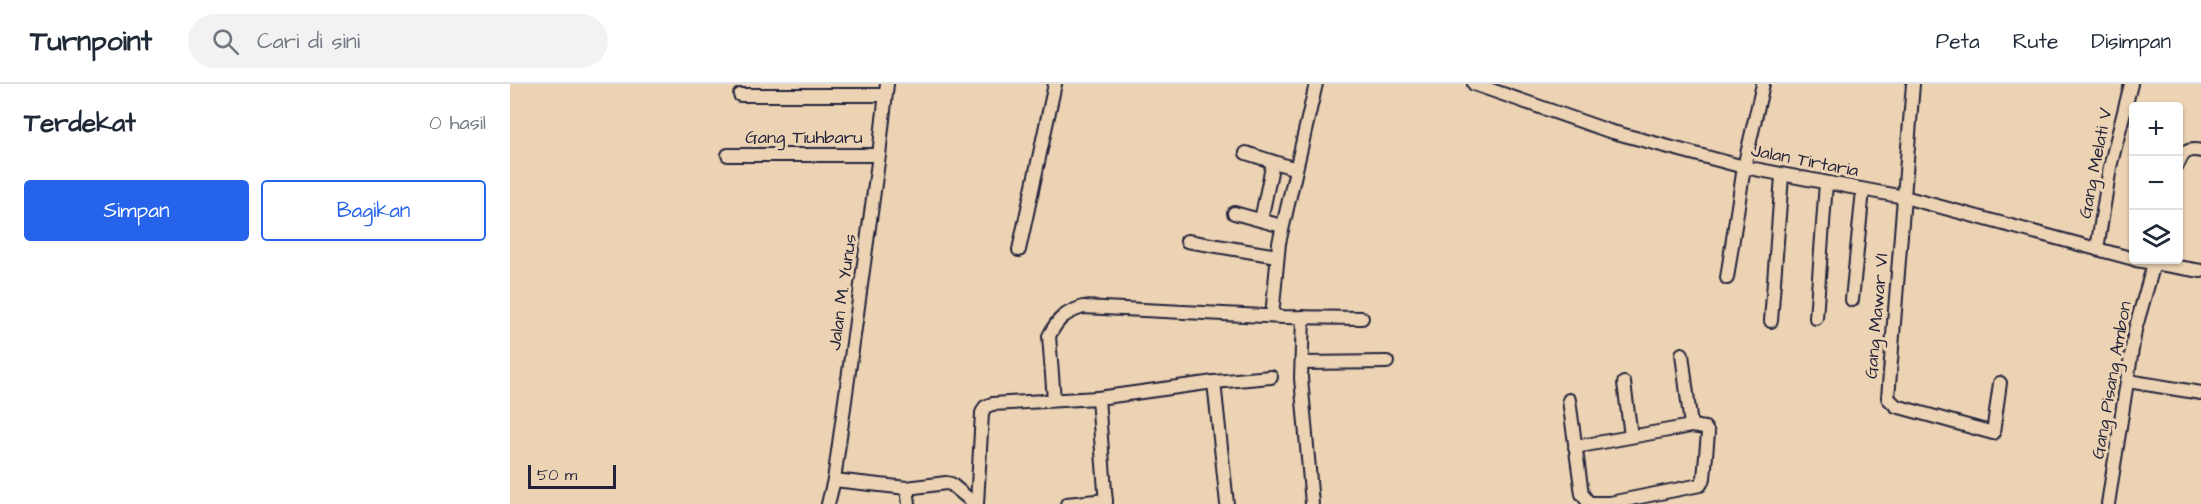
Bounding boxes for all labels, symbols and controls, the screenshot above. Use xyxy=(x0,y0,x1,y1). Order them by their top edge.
search box xyxy=(188,14,608,68)
text: Turnpoint xyxy=(30,22,152,61)
icon: search xyxy=(209,25,242,58)
text: Cari di sini xyxy=(257,26,360,57)
text: Peta xyxy=(1936,27,1980,56)
text: Rute xyxy=(2013,27,2058,56)
text: Disimpan xyxy=(2091,27,2171,56)
map controls xyxy=(2129,102,2183,264)
button: + xyxy=(2129,102,2183,156)
text: Terdekat xyxy=(24,105,136,141)
street label: Gang Melati V xyxy=(2073,106,2119,221)
text: 0 hasil xyxy=(429,109,486,137)
street label: Gang Tiuhbaru xyxy=(745,125,863,151)
street label: Jalan Tirtaria xyxy=(1749,138,1861,183)
button: − xyxy=(2129,156,2183,210)
button: Simpan xyxy=(24,180,249,241)
button: Bagikan xyxy=(261,180,486,241)
button: layers xyxy=(2129,210,2183,264)
street label: Jalan M. Yunus xyxy=(822,232,863,352)
street label: Gang Mawar VI xyxy=(1859,252,1895,380)
street label: Gang Pisang Ambon xyxy=(2085,299,2139,461)
scale bar xyxy=(528,462,616,490)
text: 50 m xyxy=(537,464,577,486)

